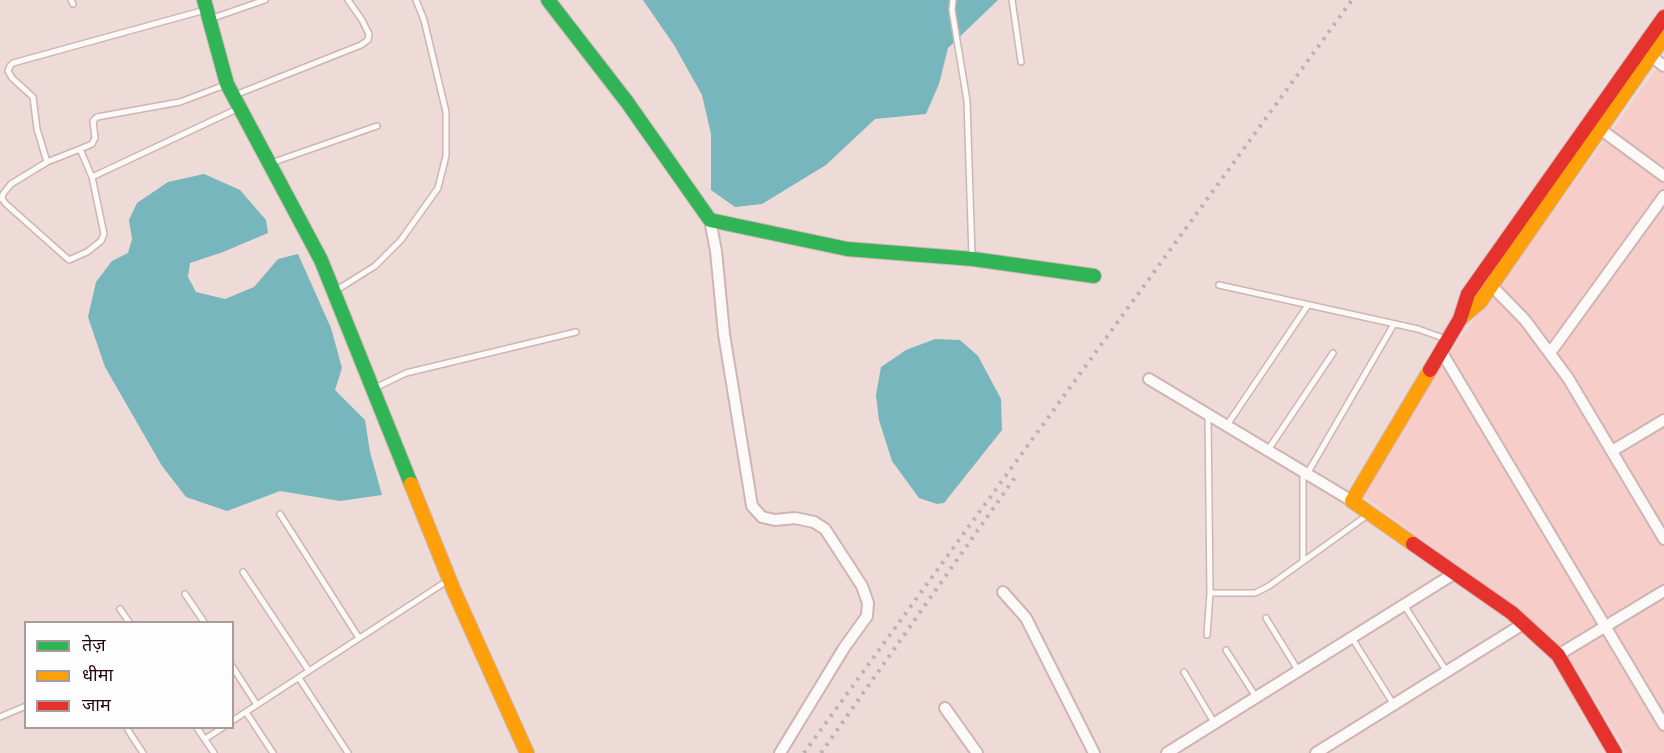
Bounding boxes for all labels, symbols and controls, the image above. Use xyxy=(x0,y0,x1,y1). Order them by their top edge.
legend xyxy=(24,621,234,729)
text: तेज़ xyxy=(82,634,106,656)
text: धीमा xyxy=(82,664,113,686)
text: जाम xyxy=(82,694,111,716)

